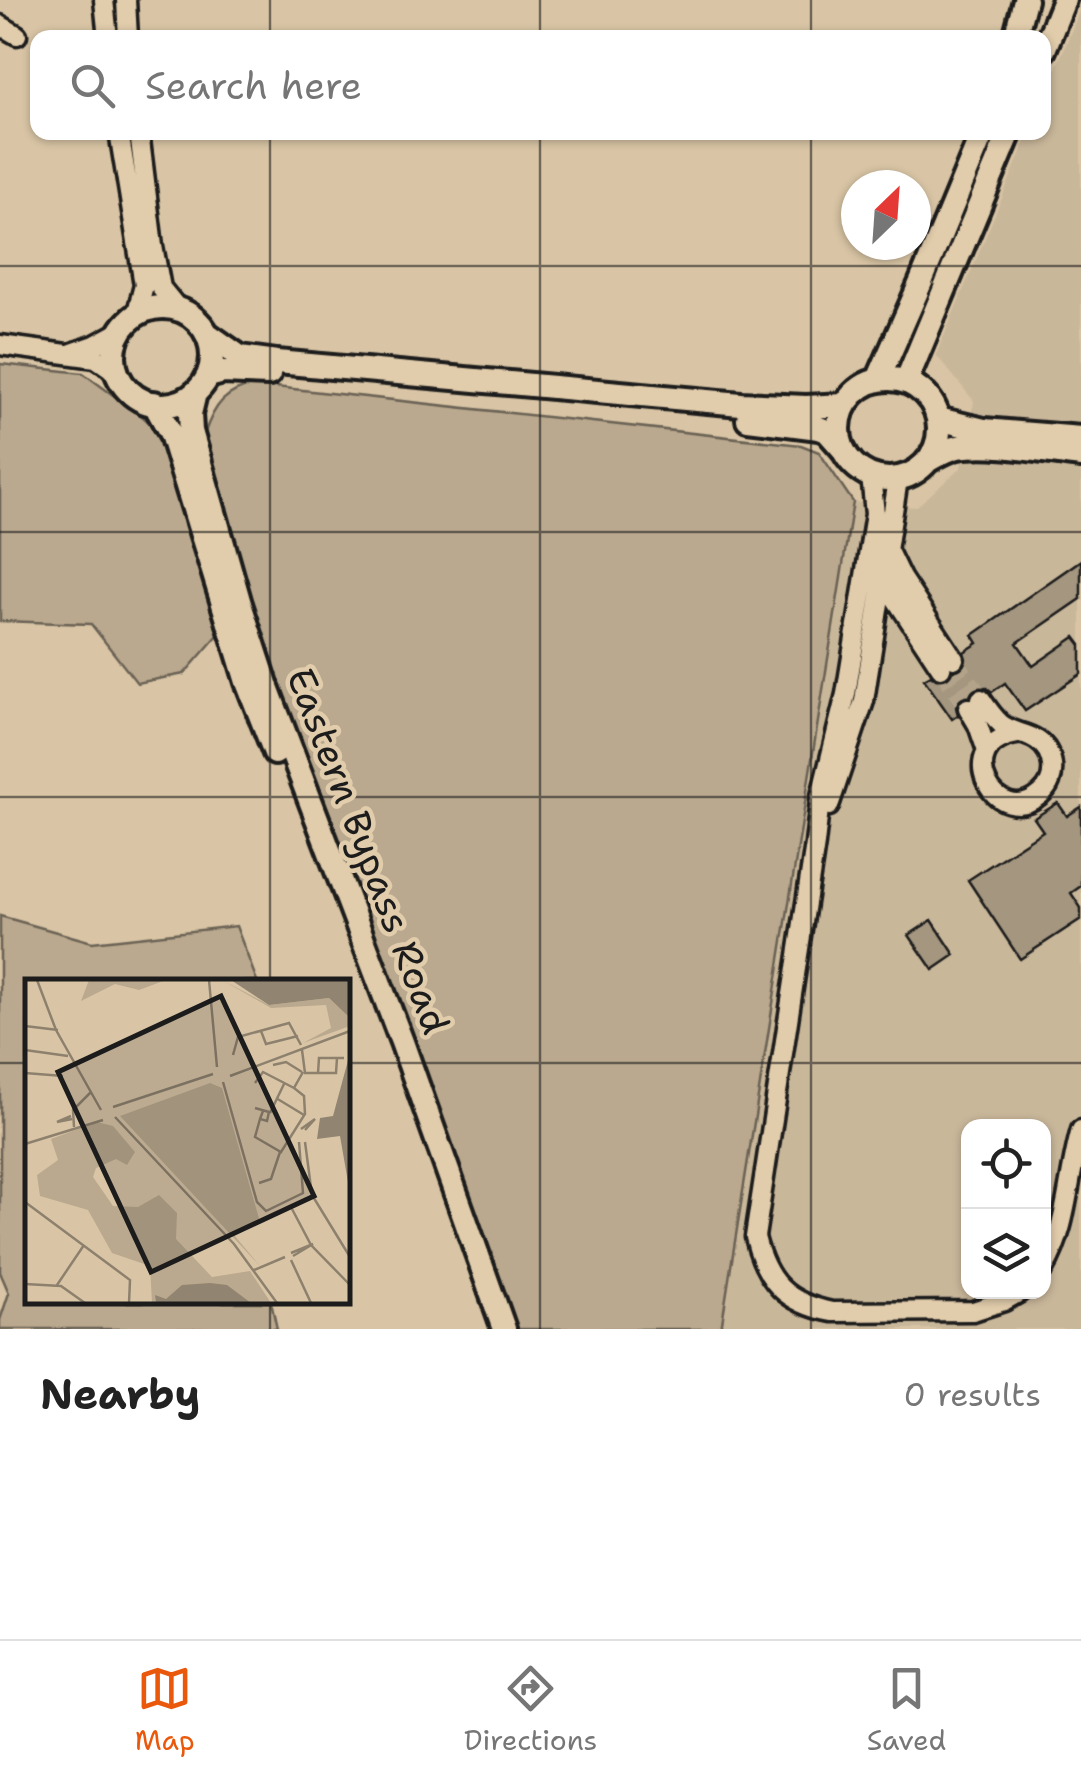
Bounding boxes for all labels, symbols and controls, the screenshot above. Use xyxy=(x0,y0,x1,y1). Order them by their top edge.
search box xyxy=(30,30,1051,140)
icon: search xyxy=(65,58,120,113)
text: Search here xyxy=(145,60,362,111)
north arrow xyxy=(841,170,931,260)
street label: Eastern Bypass Road xyxy=(275,661,462,1041)
inset map xyxy=(25,979,350,1304)
map controls xyxy=(961,1119,1051,1299)
button: locate xyxy=(961,1119,1051,1209)
button: layers xyxy=(961,1209,1051,1299)
text: Nearby xyxy=(40,1366,200,1422)
text: 0 results xyxy=(904,1373,1041,1416)
tab: Map xyxy=(135,1661,195,1759)
tab: Directions xyxy=(464,1661,597,1759)
tab: Saved xyxy=(867,1661,946,1759)

